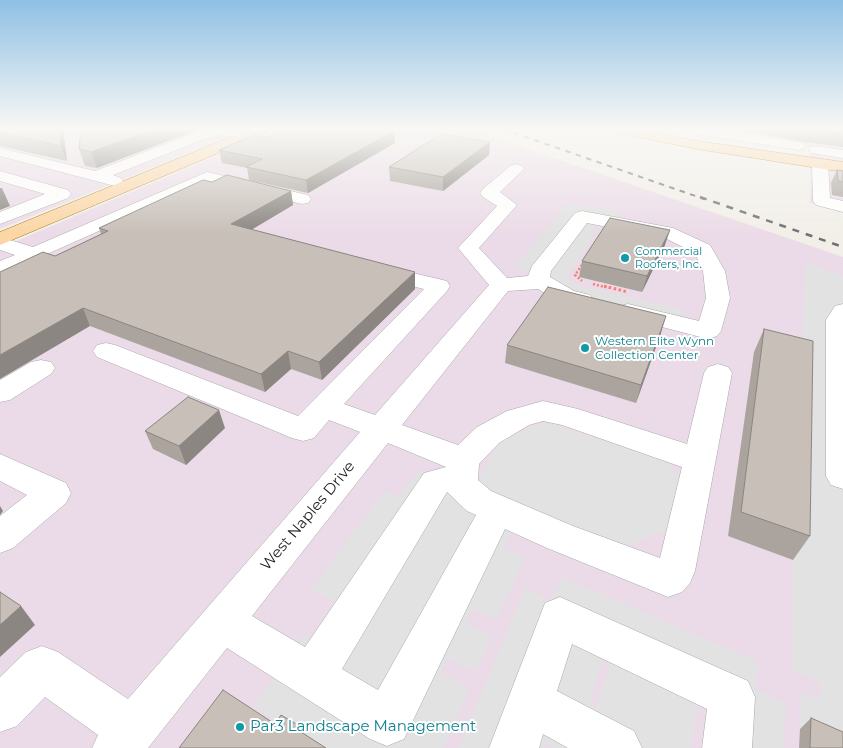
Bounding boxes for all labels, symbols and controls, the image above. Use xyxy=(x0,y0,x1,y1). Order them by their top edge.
place label: Commercial Roofers, Inc. xyxy=(635,245,702,271)
marker: Commercial Roofers, Inc. xyxy=(619,252,631,264)
place label: Western Elite Wynn Collection Center xyxy=(595,334,714,362)
marker: Western Elite Wynn Collection Center xyxy=(579,342,591,354)
street label: West Naples Drive xyxy=(257,458,359,574)
place label: Par3 Landscape Management xyxy=(250,718,476,736)
marker: Par3 Landscape Management xyxy=(234,721,246,733)

